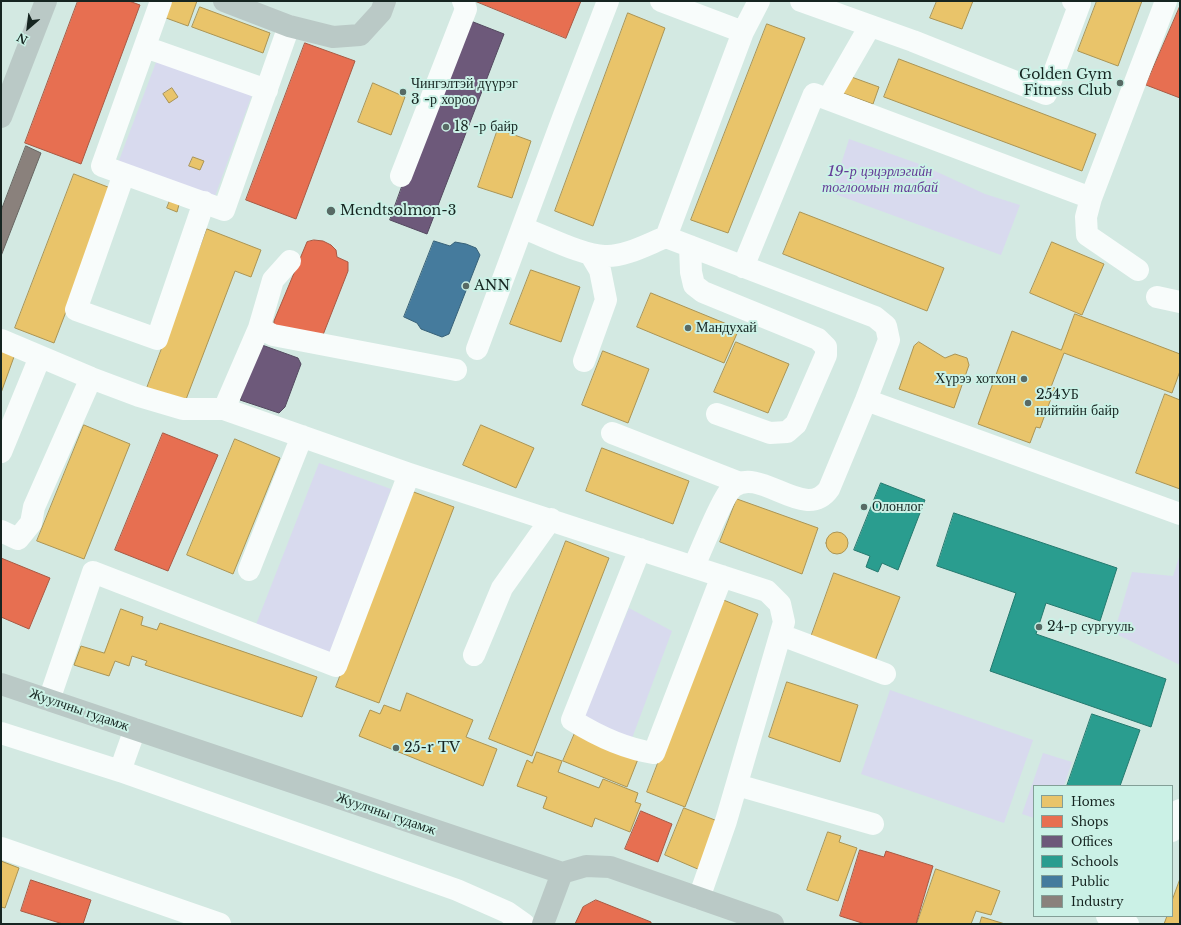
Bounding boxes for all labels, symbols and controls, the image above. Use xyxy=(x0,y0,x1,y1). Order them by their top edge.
north arrow xyxy=(8,8,48,48)
text: N xyxy=(15,30,30,47)
place label: Golden Gym Fitness Club xyxy=(1019,67,1112,100)
place label: Чингэлтэй дүүрэг 3 -р хороо xyxy=(411,76,518,108)
marker: Golden Gym Fitness Club xyxy=(1115,78,1125,88)
marker: Чингэлтэй дүүрэг 3 -р хороо xyxy=(398,87,408,97)
place label: 18 -р байр xyxy=(454,119,518,135)
marker: 18 -р байр xyxy=(441,122,451,132)
park label: 19-р цэцэрлэгийн тоглоомын талбай xyxy=(822,164,938,196)
place label: Mendtsolmon-3 xyxy=(340,203,456,219)
marker: Mendtsolmon-3 xyxy=(325,205,337,217)
place label: ANN xyxy=(474,278,510,294)
marker: ANN xyxy=(461,281,471,291)
place label: Мандухай xyxy=(696,320,757,336)
marker: Мандухай xyxy=(683,323,693,333)
place label: Хүрээ хотхон xyxy=(935,371,1016,387)
marker: Хүрээ хотхон xyxy=(1019,374,1029,384)
place label: 254УБ нийтийн байр xyxy=(1036,387,1119,420)
marker: 254УБ нийтийн байр xyxy=(1023,398,1033,408)
place label: Олонлог xyxy=(872,499,923,515)
marker: Олонлог xyxy=(859,502,869,512)
place label: 24-р сургууль xyxy=(1047,619,1134,635)
marker: 24-р сургууль xyxy=(1034,622,1044,632)
street label: Жуулчны гудамж xyxy=(27,685,131,735)
place label: 25-r TV xyxy=(404,740,460,756)
marker: 25-r TV xyxy=(391,743,401,753)
legend xyxy=(1033,785,1173,917)
street label: Жуулчны гудамж xyxy=(334,789,438,839)
text: Homes xyxy=(1071,794,1115,809)
text: Shops xyxy=(1071,814,1108,829)
text: Offices xyxy=(1071,834,1113,849)
text: Schools xyxy=(1071,854,1118,869)
text: Public xyxy=(1071,874,1110,889)
text: Industry xyxy=(1071,894,1124,909)

